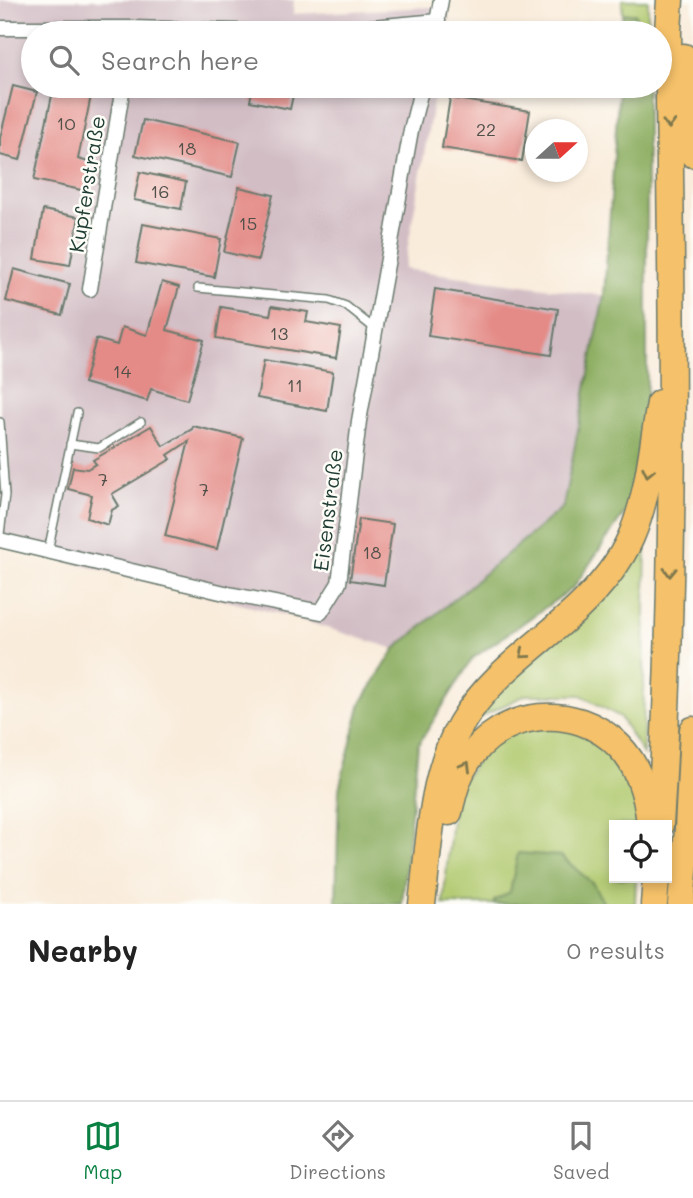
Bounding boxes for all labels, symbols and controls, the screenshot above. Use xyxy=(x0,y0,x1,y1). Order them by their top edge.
search box xyxy=(21,21,672,98)
icon: search xyxy=(45,41,83,79)
text: Search here xyxy=(101,43,259,77)
house number: 10 xyxy=(56,111,76,135)
street label: Kupferstraße xyxy=(62,114,110,254)
house number: 22 xyxy=(476,117,496,141)
north arrow xyxy=(525,119,588,182)
one-way arrow xyxy=(661,119,677,130)
house number: 18 xyxy=(178,136,197,160)
house number: 16 xyxy=(151,179,169,203)
house number: 15 xyxy=(239,211,257,235)
house number: 13 xyxy=(270,321,288,345)
house number: 14 xyxy=(113,359,132,383)
house number: 11 xyxy=(287,373,303,397)
street label: Eisenstraße xyxy=(306,447,348,573)
one-way arrow xyxy=(642,466,657,478)
house number: 7 xyxy=(98,467,108,491)
house number: 7 xyxy=(199,477,209,501)
house number: 18 xyxy=(363,540,382,564)
one-way arrow xyxy=(663,567,678,578)
one-way arrow xyxy=(520,646,533,658)
one-way arrow xyxy=(458,761,471,774)
map controls xyxy=(609,820,672,883)
button: locate xyxy=(609,820,672,883)
text: Nearby xyxy=(28,930,138,970)
text: 0 results xyxy=(567,935,665,965)
tab: Map xyxy=(84,1117,122,1184)
tab: Directions xyxy=(289,1117,386,1184)
tab: Saved xyxy=(553,1117,609,1184)

